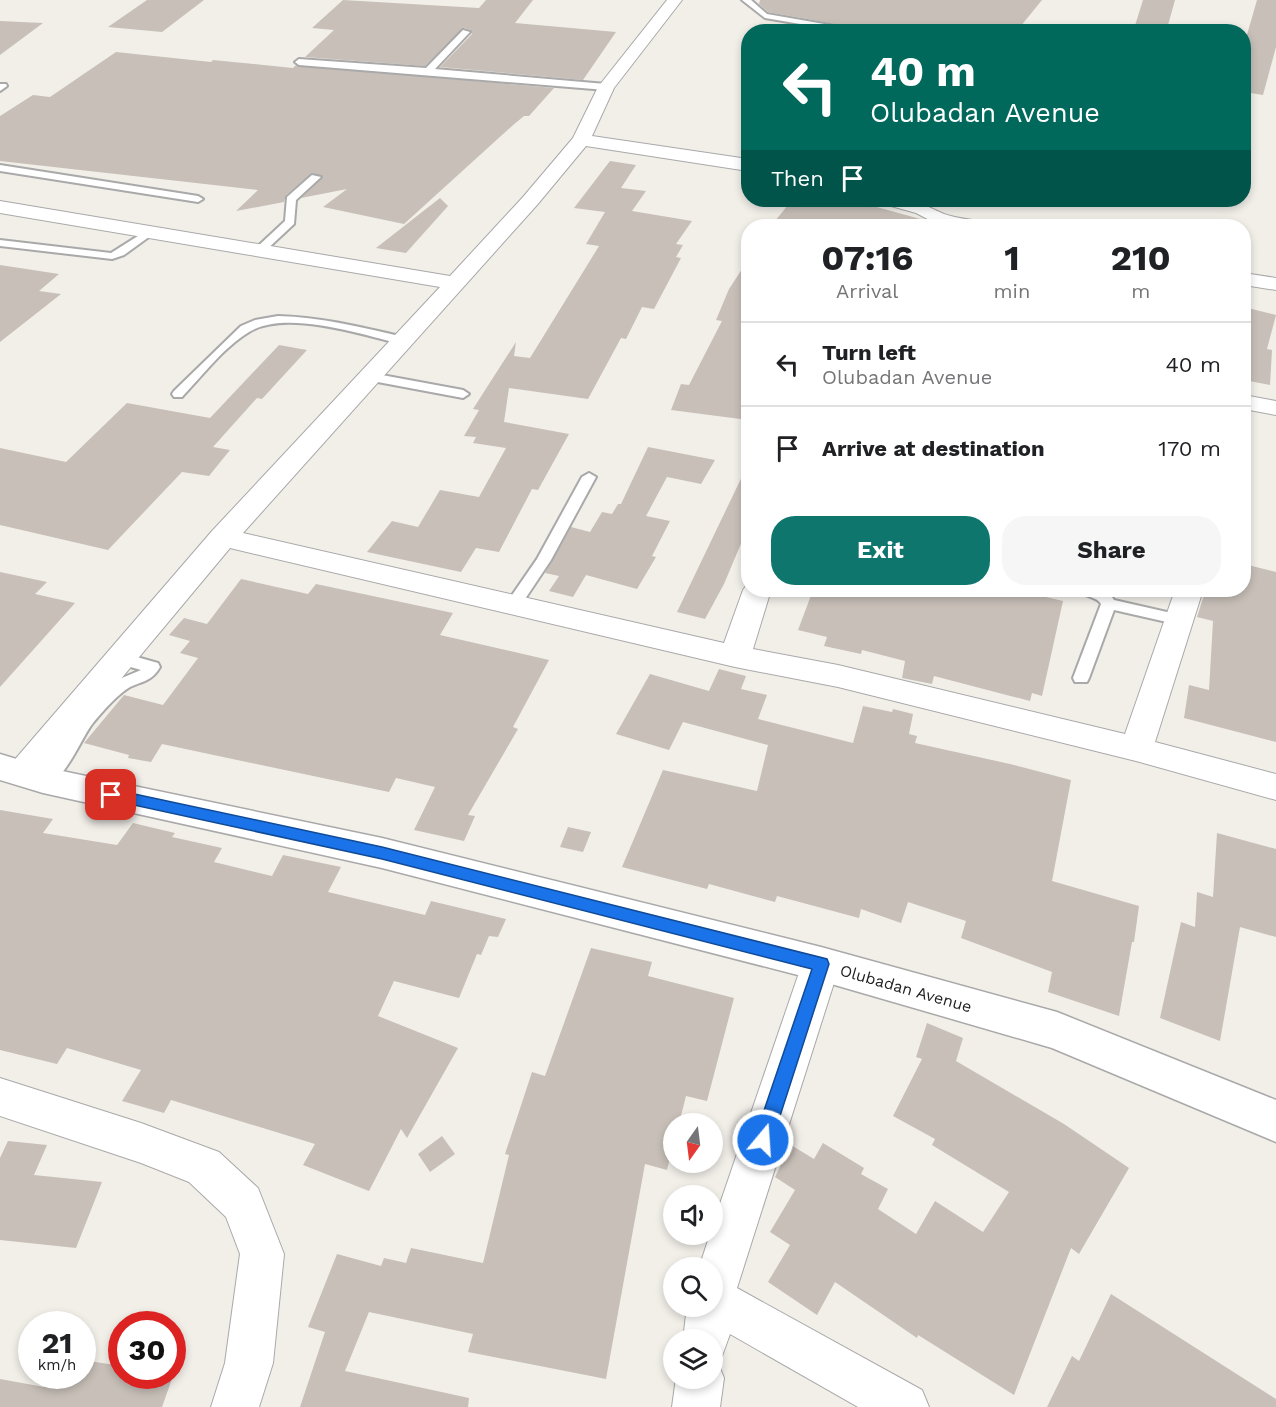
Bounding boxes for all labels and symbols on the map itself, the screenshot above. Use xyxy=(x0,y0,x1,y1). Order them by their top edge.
pin xyxy=(85,769,136,820)
street label: Olubadan Avenue xyxy=(838,961,974,1016)
position arrow xyxy=(731,1108,795,1172)
north arrow xyxy=(663,1113,723,1173)
speed limit sign: 30 xyxy=(108,1311,186,1389)

